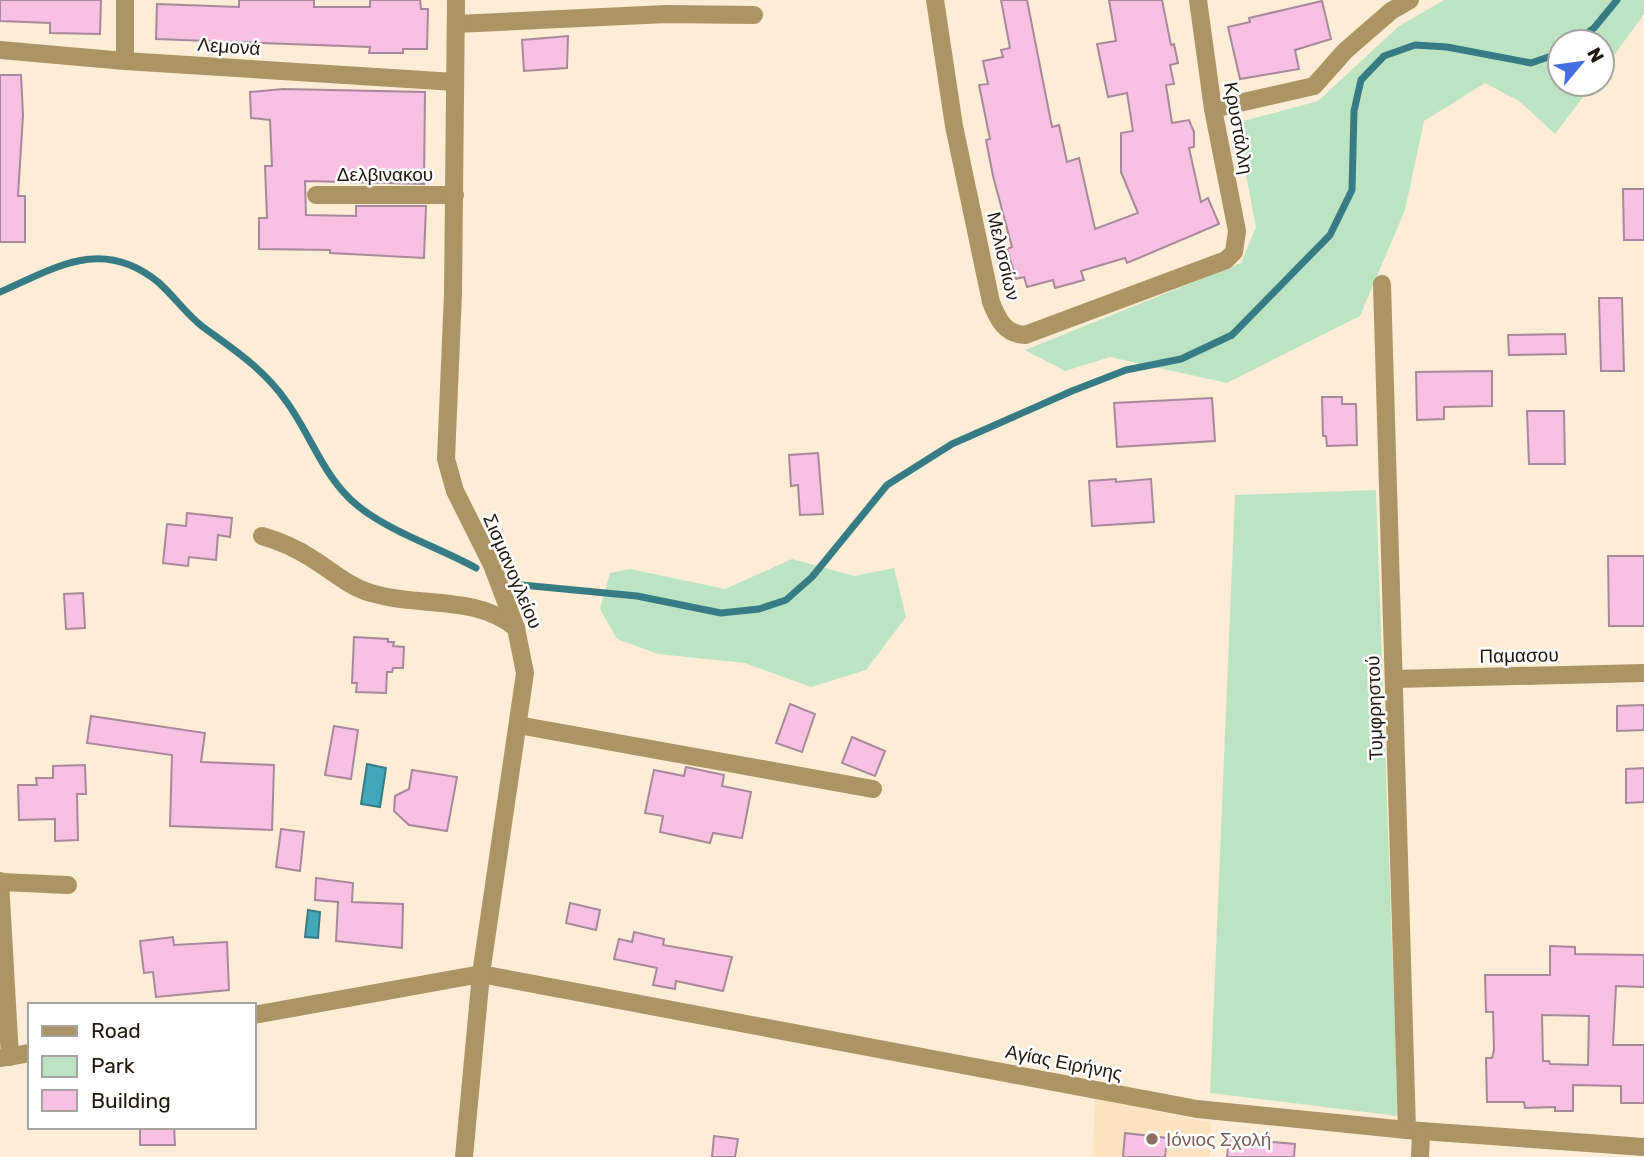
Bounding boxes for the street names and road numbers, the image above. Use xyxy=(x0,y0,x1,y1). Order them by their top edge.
street label: Λεμονά xyxy=(197,33,261,60)
street label: Κρυστάλλη xyxy=(1219,80,1258,176)
street label: Δελβινακου xyxy=(337,163,433,186)
street label: Μελισσίων xyxy=(982,210,1025,303)
street label: Σισμανογλείου xyxy=(478,510,547,632)
street label: Παμασου xyxy=(1479,643,1559,668)
street label: Τυμφρηστού xyxy=(1361,655,1388,761)
street label: Αγίας Ειρήνης xyxy=(1004,1040,1124,1085)

